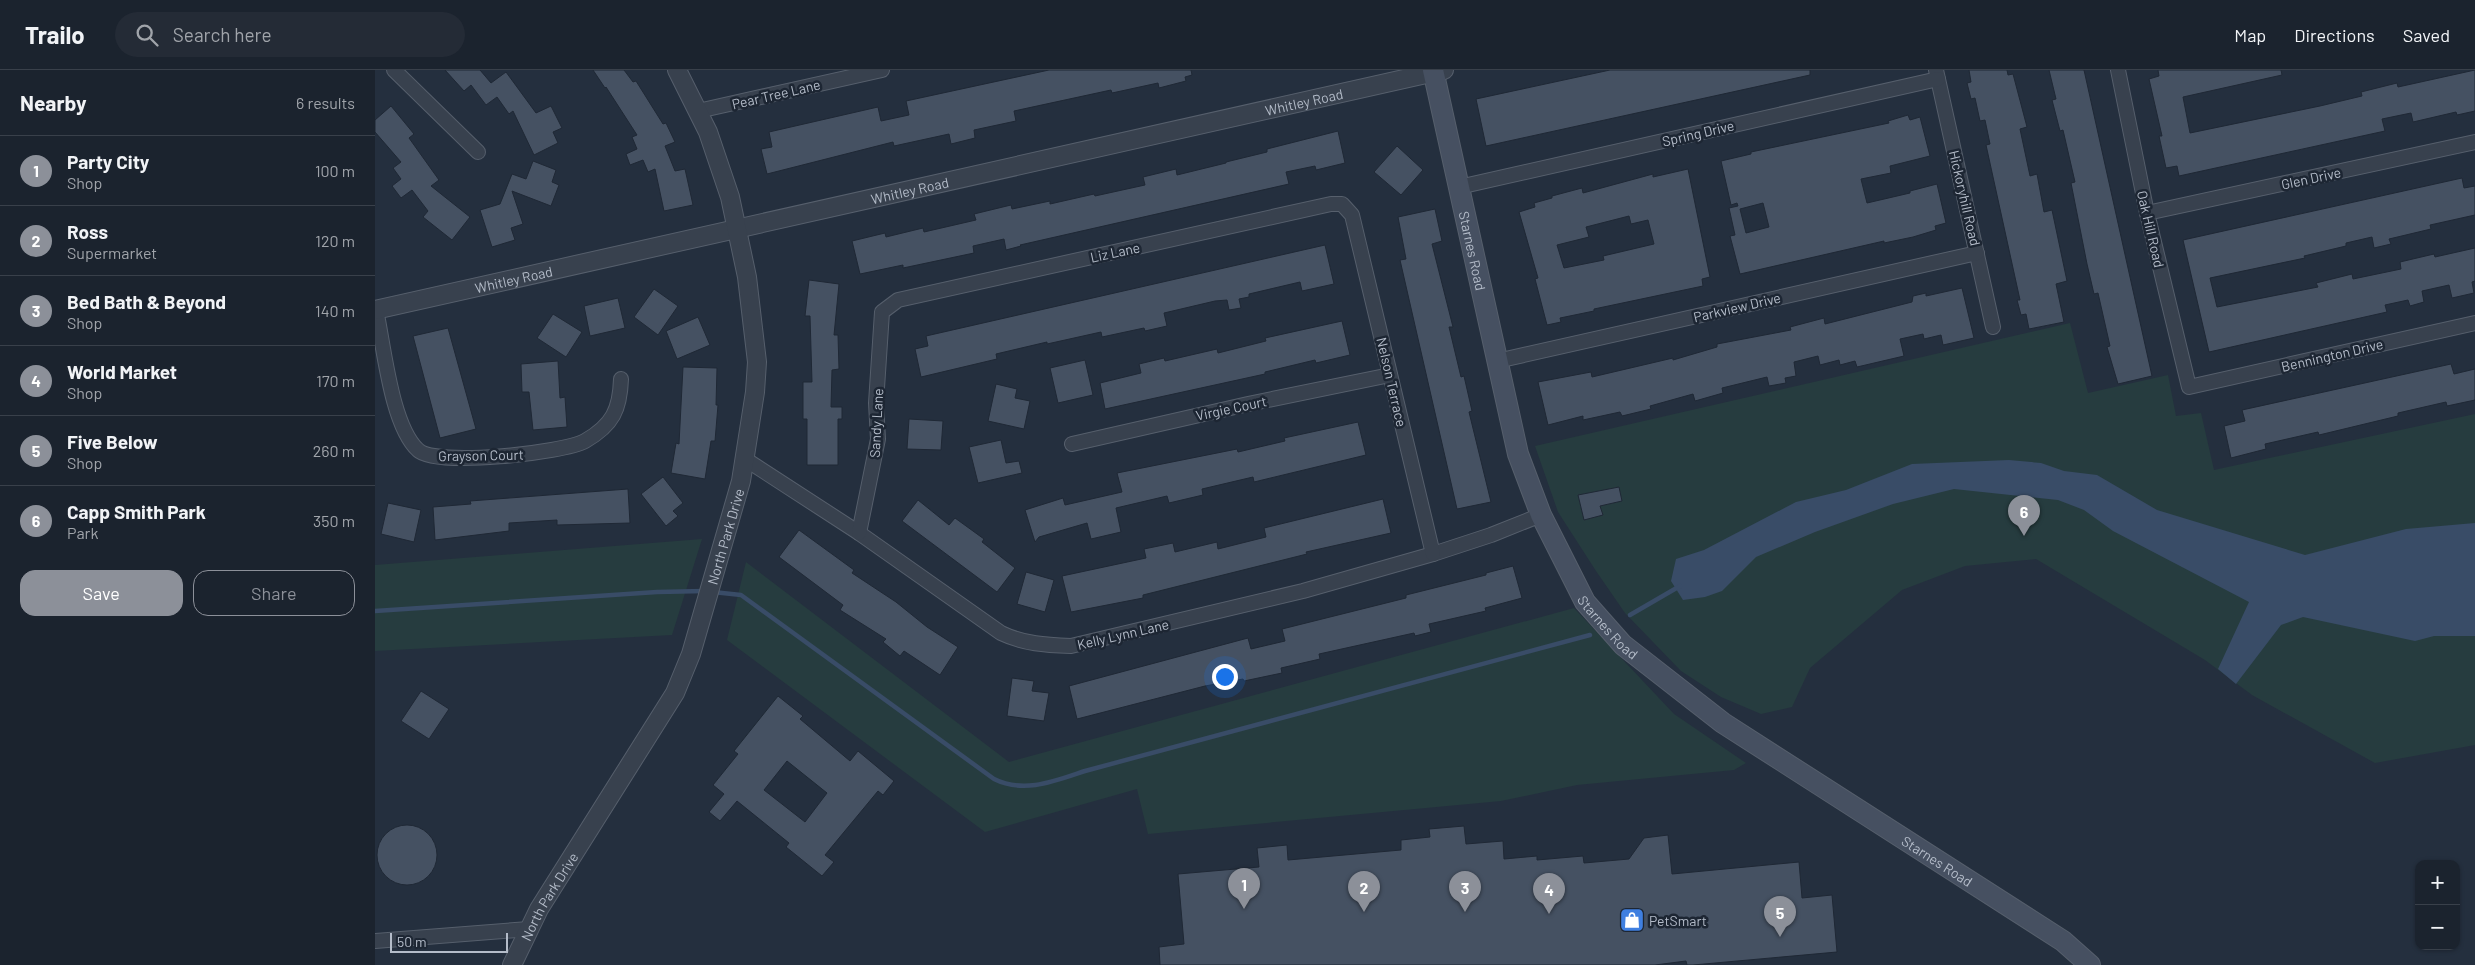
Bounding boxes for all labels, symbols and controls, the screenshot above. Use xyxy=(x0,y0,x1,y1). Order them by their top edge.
search box xyxy=(115,12,465,57)
text: Trailo xyxy=(25,20,85,49)
icon: search xyxy=(133,21,161,49)
text: Search here xyxy=(173,23,272,46)
text: Map xyxy=(2234,24,2266,46)
text: Directions xyxy=(2294,24,2375,46)
text: Saved xyxy=(2403,24,2450,46)
street label: Pear Tree Lane xyxy=(730,76,822,112)
street label: Whitley Road xyxy=(1263,84,1344,118)
text: Nearby xyxy=(20,90,86,115)
text: 6 results xyxy=(296,93,355,112)
street label: Spring Drive xyxy=(1660,116,1736,150)
street label: Hickoryhill Road xyxy=(1946,149,1984,247)
text: Party City xyxy=(67,150,149,173)
text: 1 xyxy=(33,161,39,180)
text: 100 m xyxy=(315,161,355,180)
street label: Glen Drive xyxy=(2279,163,2343,193)
text: Shop xyxy=(67,173,102,192)
street label: Whitley Road xyxy=(869,173,950,207)
street label: Oak Hill Road xyxy=(2134,189,2168,269)
street label: Starnes Road xyxy=(1456,209,1490,292)
text: Ross xyxy=(67,220,108,243)
text: 2 xyxy=(32,231,40,250)
text: 120 m xyxy=(315,231,355,250)
street label: Liz Lane xyxy=(1088,238,1142,266)
text: Supermarket xyxy=(67,243,157,262)
street label: Whitley Road xyxy=(473,262,554,296)
street label: Parkview Drive xyxy=(1692,289,1782,325)
text: Bed Bath & Beyond xyxy=(67,290,226,313)
text: 3 xyxy=(32,301,40,320)
text: 140 m xyxy=(315,301,355,320)
text: Shop xyxy=(67,313,102,332)
street label: Bennington Drive xyxy=(2279,335,2385,375)
street label: Nelson Terrace xyxy=(1373,336,1411,428)
text: World Market xyxy=(67,360,177,383)
text: 4 xyxy=(31,371,41,390)
text: 170 m xyxy=(316,371,355,390)
text: Shop xyxy=(67,383,102,402)
street label: Sandy Lane xyxy=(866,388,886,458)
street label: Virgie Court xyxy=(1194,392,1268,424)
text: Five Below xyxy=(67,430,158,453)
text: 5 xyxy=(32,441,40,460)
text: 260 m xyxy=(313,441,355,460)
street label: Grayson Court xyxy=(438,446,524,464)
text: Shop xyxy=(67,453,102,472)
street label: North Park Drive xyxy=(703,486,747,587)
pin: 6 xyxy=(2008,495,2040,536)
text: Capp Smith Park xyxy=(67,500,206,523)
text: 6 xyxy=(32,511,40,530)
text: 350 m xyxy=(313,511,355,530)
text: Park xyxy=(67,523,98,542)
button: Save xyxy=(20,570,183,616)
button: Share xyxy=(193,570,355,616)
street label: Starnes Road xyxy=(1575,592,1642,662)
street label: Kelly Lynn Lane xyxy=(1075,615,1171,653)
your location xyxy=(1212,664,1238,690)
street label: Starnes Road xyxy=(1899,832,1976,890)
street label: North Park Drive xyxy=(517,849,581,943)
map controls xyxy=(2415,860,2460,950)
button: + xyxy=(2415,860,2460,905)
pin: 1 xyxy=(1228,868,1260,909)
pin: 2 xyxy=(1348,871,1380,912)
pin: 3 xyxy=(1449,871,1481,912)
pin: 4 xyxy=(1533,873,1565,914)
pin: 5 xyxy=(1764,896,1796,937)
button: − xyxy=(2415,905,2460,950)
shop icon: PetSmart xyxy=(1619,907,1645,933)
place label: PetSmart xyxy=(1649,912,1707,929)
scale bar xyxy=(390,930,507,953)
text: 50 m xyxy=(397,933,426,950)

